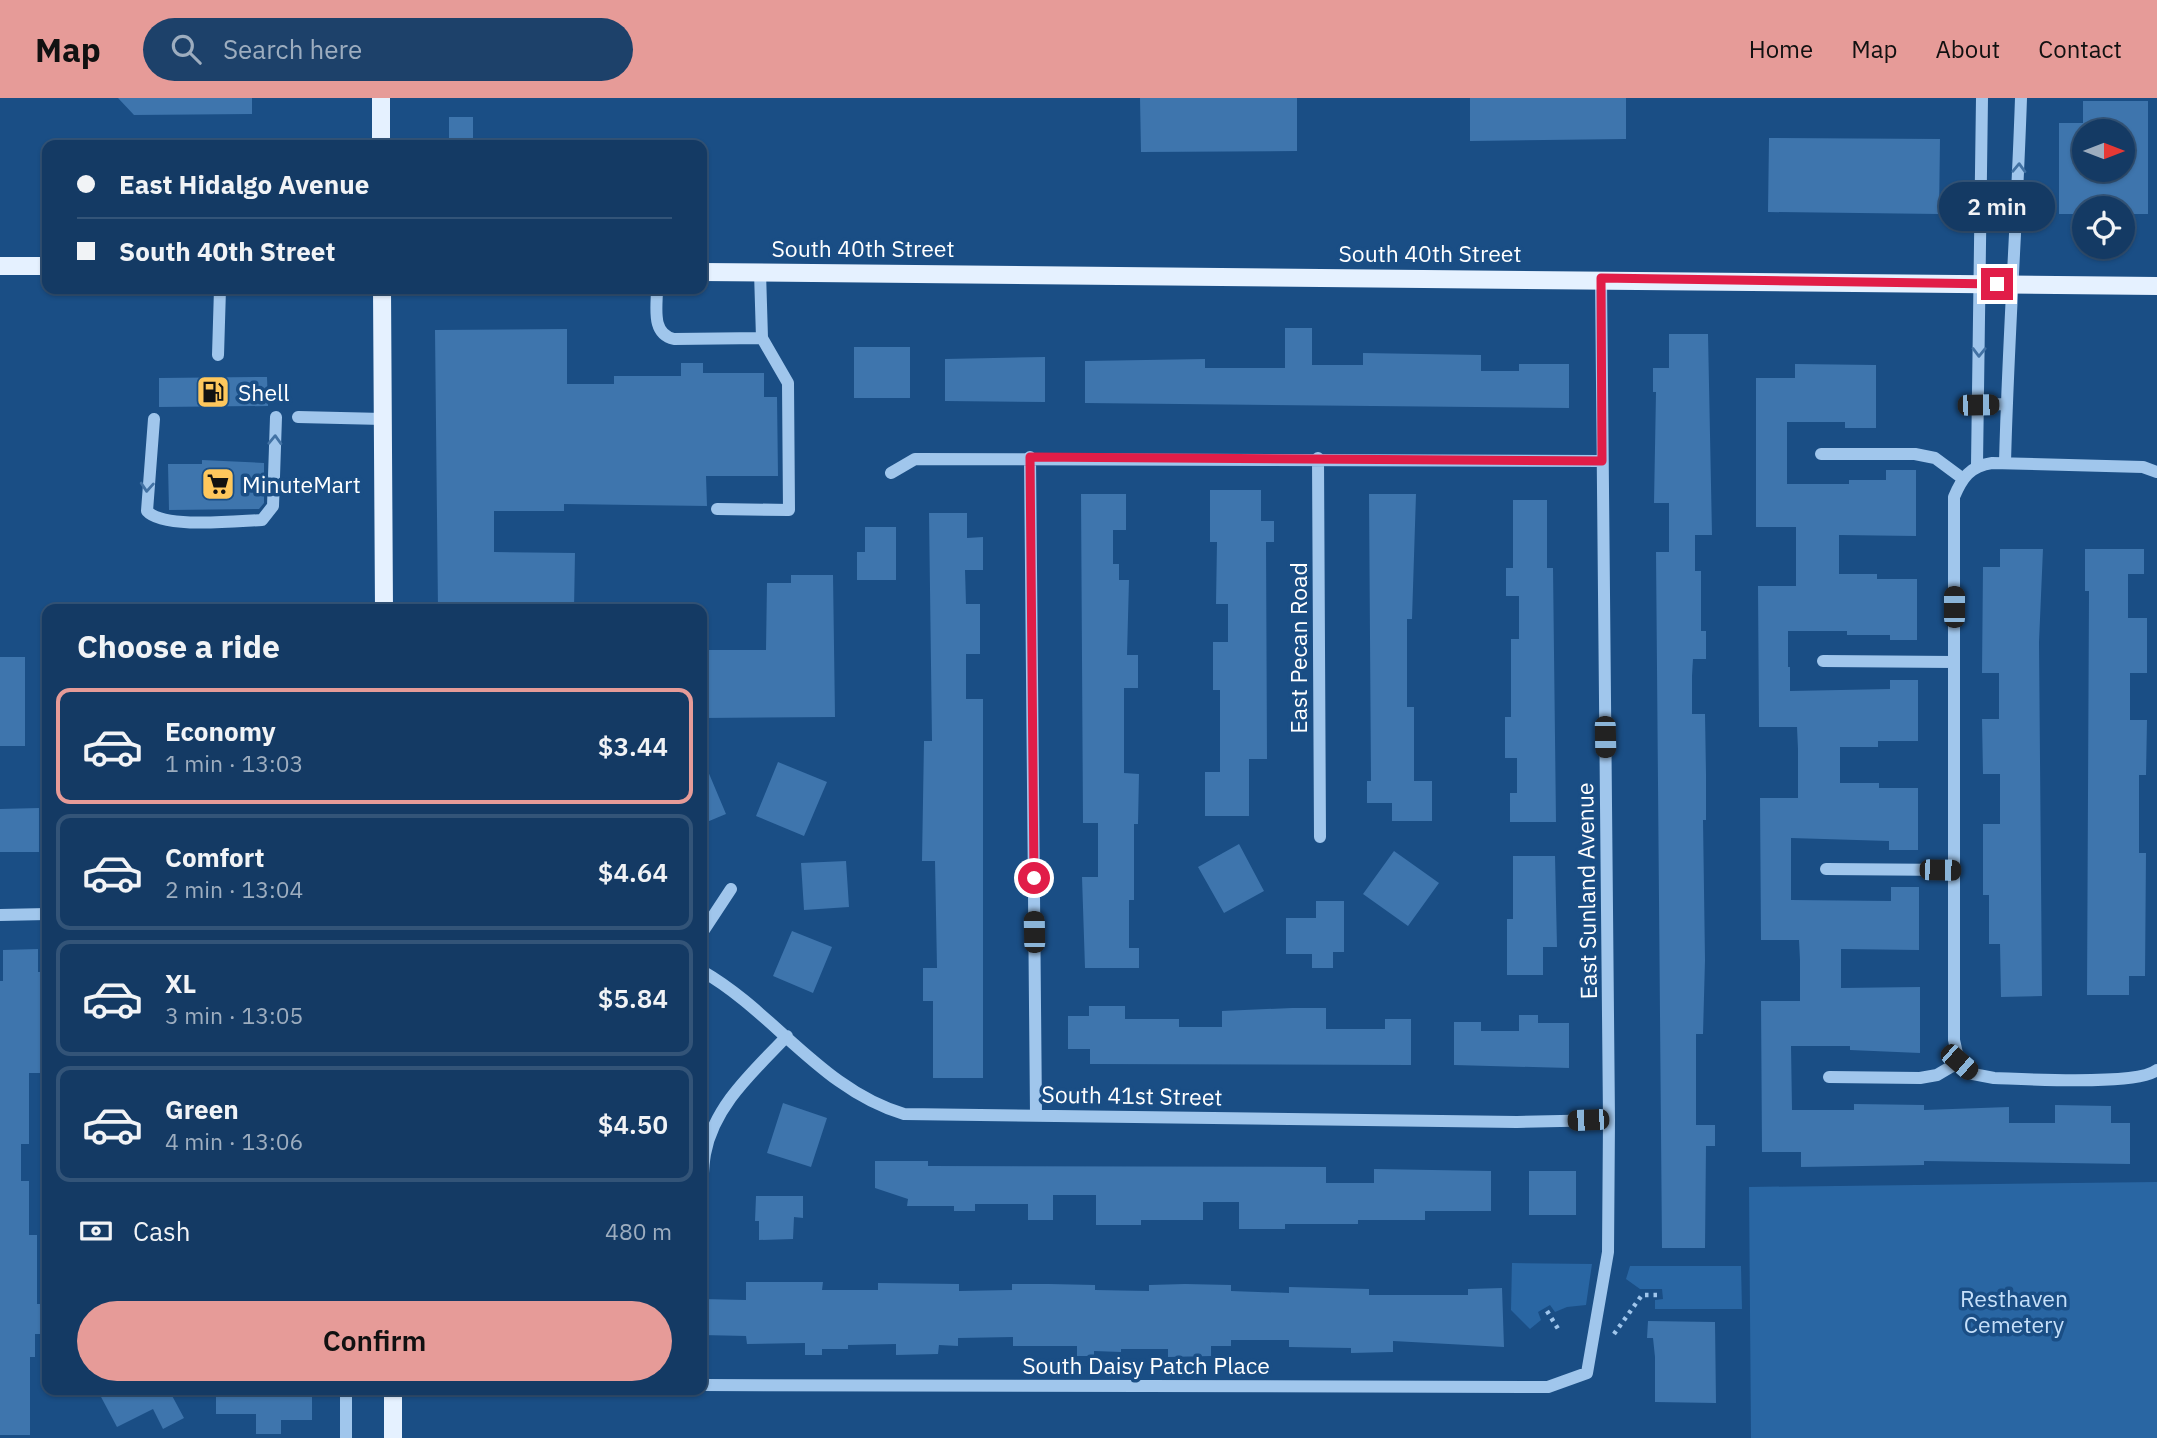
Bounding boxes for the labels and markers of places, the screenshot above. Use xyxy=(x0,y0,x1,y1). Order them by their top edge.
fuel station icon: Shell xyxy=(194,373,232,411)
place label: Shell xyxy=(238,377,289,407)
supermarket icon: MinuteMart xyxy=(199,465,237,503)
place label: MinuteMart xyxy=(242,469,361,499)

